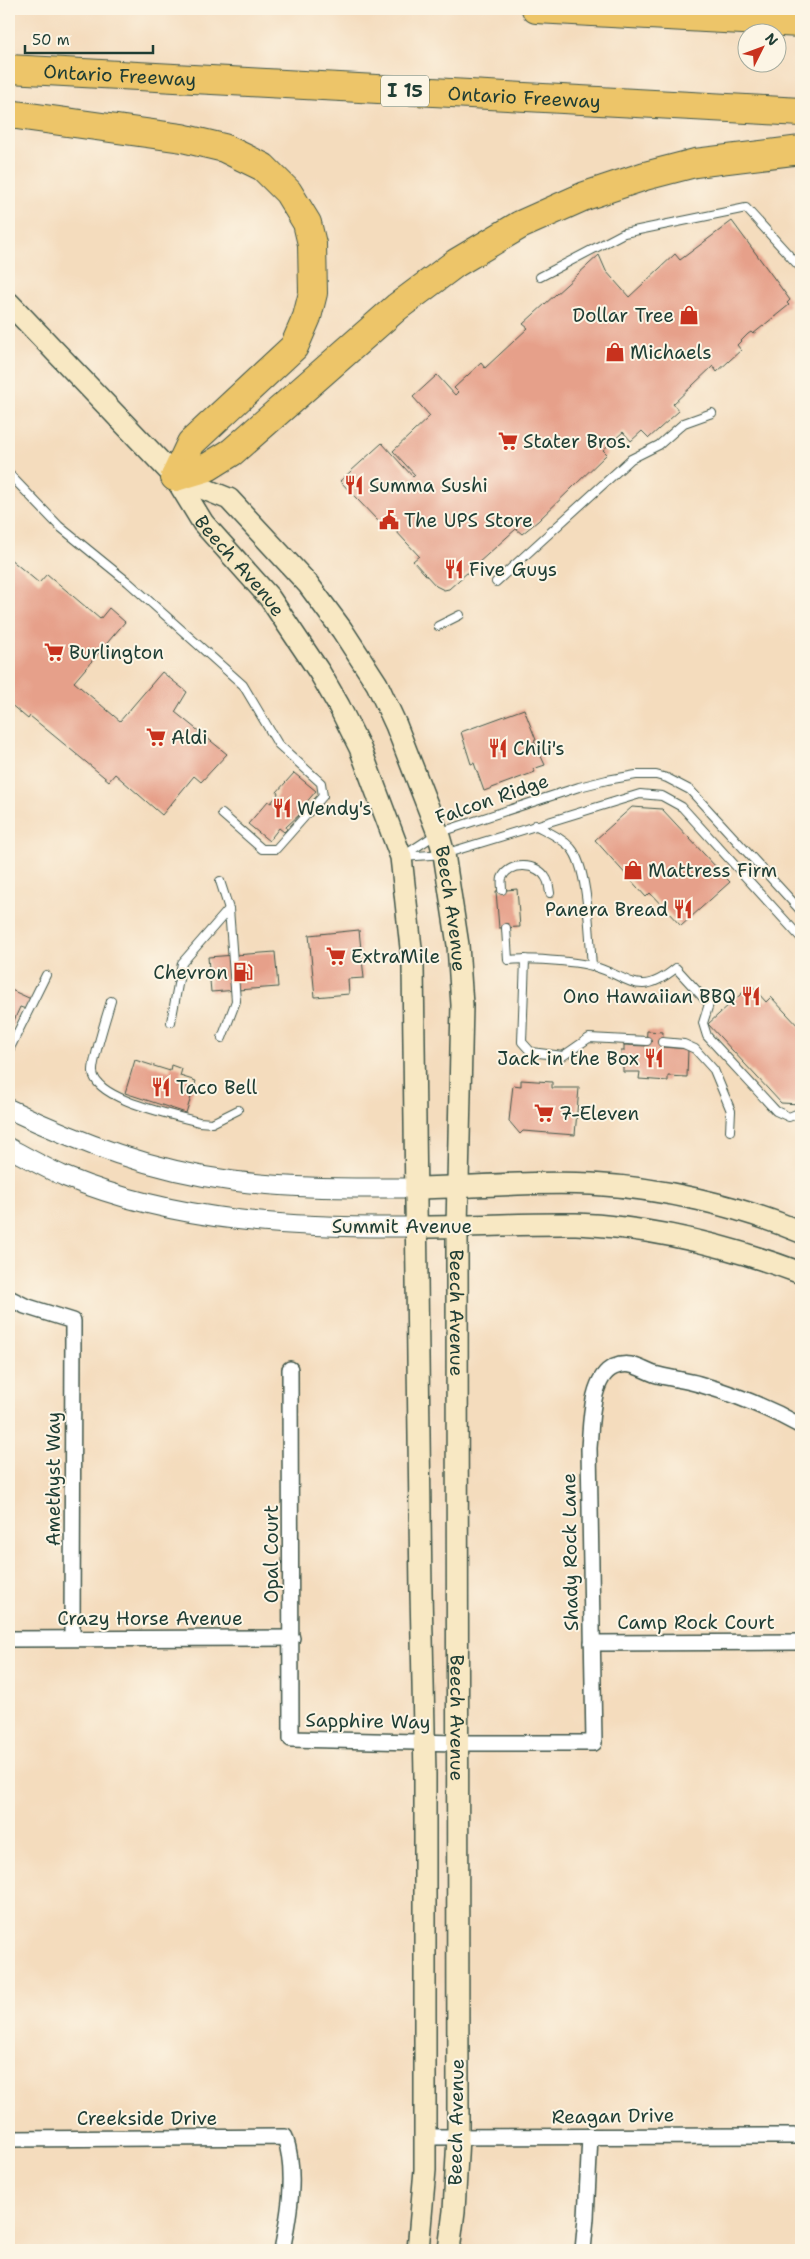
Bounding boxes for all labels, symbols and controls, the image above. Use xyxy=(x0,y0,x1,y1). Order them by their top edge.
scale bar xyxy=(25,22,152,54)
north arrow xyxy=(738,22,788,72)
text: N xyxy=(761,29,782,49)
text: 50 m xyxy=(32,30,70,50)
street label: Ontario Freeway xyxy=(43,58,197,92)
road number: I 15 xyxy=(381,76,429,106)
street label: Ontario Freeway xyxy=(447,80,601,114)
place label: Dollar Tree xyxy=(573,303,674,328)
shop icon: Dollar Tree xyxy=(678,304,700,326)
place label: Michaels xyxy=(630,340,712,365)
shop icon: Michaels xyxy=(604,341,626,363)
place label: Stater Bros. xyxy=(523,429,631,454)
supermarket icon: Stater Bros. xyxy=(497,430,519,452)
place label: Summa Sushi xyxy=(369,473,488,498)
restaurant icon: Summa Sushi xyxy=(343,474,365,496)
place label: The UPS Store xyxy=(404,508,533,533)
public building icon: The UPS Store xyxy=(378,509,400,531)
street label: Beech Avenue xyxy=(189,511,291,621)
place label: Five Guys xyxy=(469,557,557,582)
restaurant icon: Five Guys xyxy=(443,558,465,580)
place label: Burlington xyxy=(69,640,164,665)
supermarket icon: Burlington xyxy=(43,641,65,663)
place label: Aldi xyxy=(171,725,208,750)
supermarket icon: Aldi xyxy=(145,726,167,748)
place label: Chili's xyxy=(513,736,565,761)
restaurant icon: Chili's xyxy=(487,737,509,759)
street label: Falcon Ridge xyxy=(432,768,552,830)
place label: Wendy's xyxy=(297,796,372,821)
restaurant icon: Wendy's xyxy=(271,797,293,819)
street label: Beech Avenue xyxy=(430,843,472,972)
place label: Mattress Firm xyxy=(648,858,777,883)
shop icon: Mattress Firm xyxy=(622,859,644,881)
place label: Panera Bread xyxy=(545,897,668,922)
restaurant icon: Panera Bread xyxy=(672,898,694,920)
place label: ExtraMile xyxy=(351,944,440,969)
supermarket icon: ExtraMile xyxy=(325,945,347,967)
place label: Chevron xyxy=(153,960,228,985)
fuel station icon: Chevron xyxy=(232,961,254,983)
place label: Ono Hawaiian BBQ xyxy=(563,984,736,1009)
restaurant icon: Ono Hawaiian BBQ xyxy=(740,985,762,1007)
place label: Jack in the Box xyxy=(497,1046,639,1071)
restaurant icon: Jack in the Box xyxy=(643,1047,665,1069)
place label: Taco Bell xyxy=(176,1075,258,1100)
restaurant icon: Taco Bell xyxy=(150,1076,172,1098)
place label: 7-Eleven xyxy=(559,1101,639,1126)
supermarket icon: 7-Eleven xyxy=(533,1102,555,1124)
street label: Summit Avenue xyxy=(332,1214,472,1239)
street label: Beech Avenue xyxy=(445,1249,470,1376)
street label: Amethyst Way xyxy=(41,1412,66,1546)
street label: Shady Rock Lane xyxy=(556,1473,584,1631)
street label: Opal Court xyxy=(259,1505,284,1603)
street label: Crazy Horse Avenue xyxy=(57,1606,243,1631)
street label: Camp Rock Court xyxy=(617,1610,775,1635)
street label: Beech Avenue xyxy=(445,1654,470,1781)
street label: Sapphire Way xyxy=(305,1707,431,1735)
street label: Beech Avenue xyxy=(442,2058,470,2186)
street label: Reagan Drive xyxy=(551,2102,675,2130)
street label: Creekside Drive xyxy=(77,2106,217,2131)

